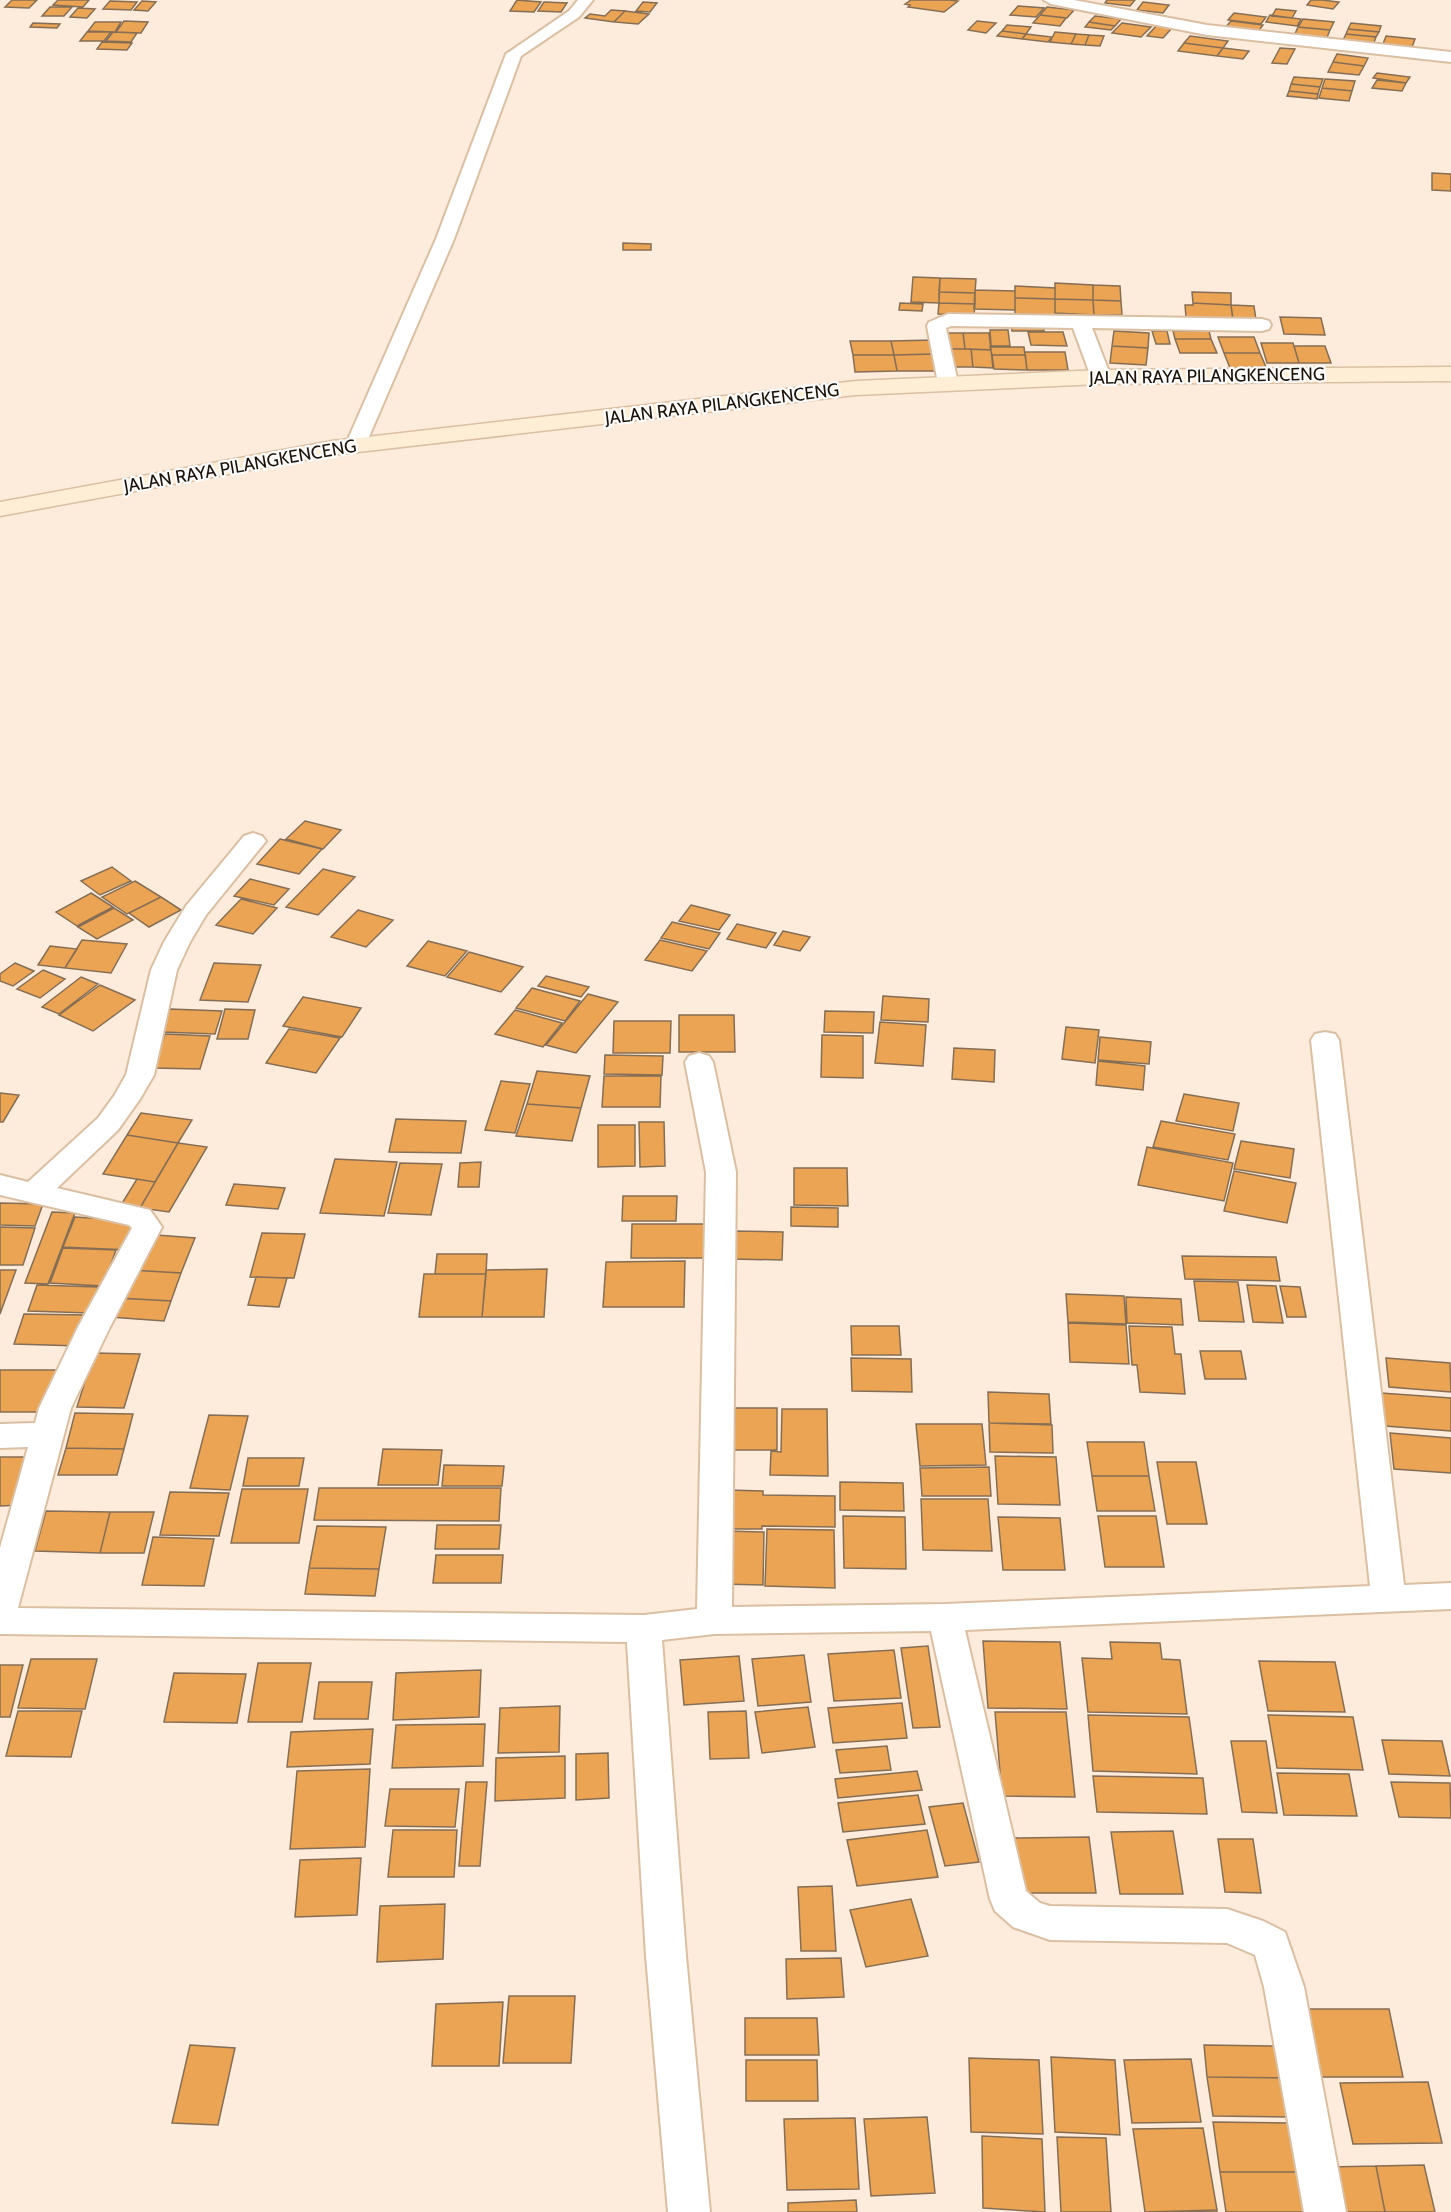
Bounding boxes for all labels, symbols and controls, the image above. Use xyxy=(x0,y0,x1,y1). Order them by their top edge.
street label: JALAN RAYA PILANGKENCENG xyxy=(1088,363,1325,389)
street label: JALAN RAYA PILANGKENCENG xyxy=(603,379,840,429)
street label: JALAN RAYA PILANGKENCENG xyxy=(121,435,358,497)

